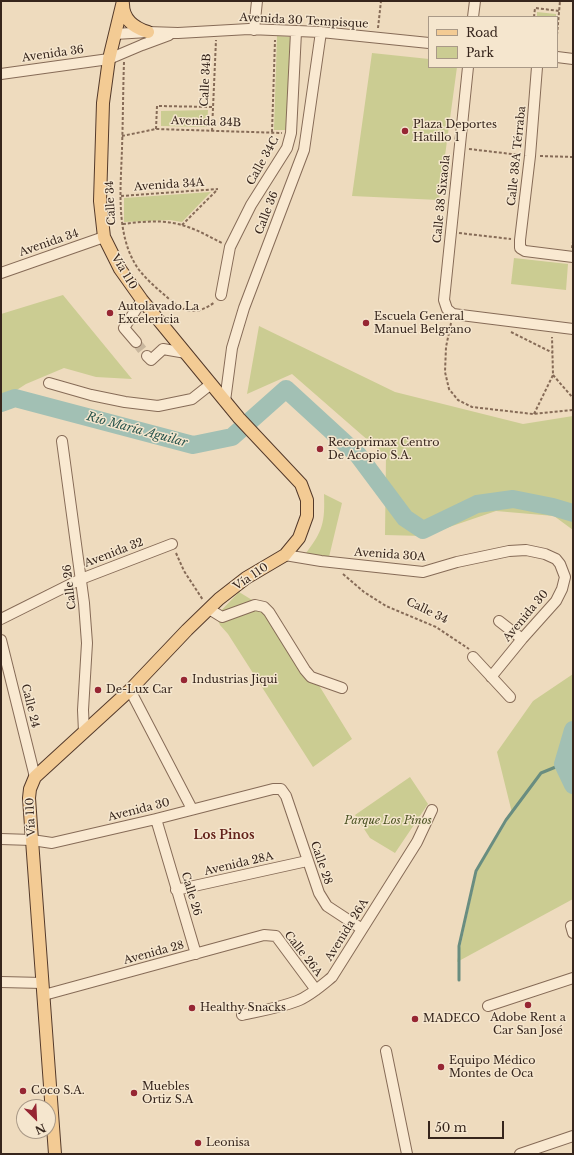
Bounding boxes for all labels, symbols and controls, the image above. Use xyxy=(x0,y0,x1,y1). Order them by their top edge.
street label: Avenida 30 Tempisque xyxy=(239,11,369,31)
legend xyxy=(428,16,558,68)
text: Road xyxy=(466,25,498,40)
street label: Avenida 36 xyxy=(21,43,85,65)
text: Park xyxy=(466,45,494,60)
street label: Calle 34B xyxy=(198,53,214,107)
street label: Calle 38A Térraba xyxy=(505,105,529,207)
street label: Avenida 34B xyxy=(171,114,241,130)
place label: Plaza Deportes Hatillo 1 xyxy=(413,118,497,144)
marker: Plaza Deportes Hatillo 1 xyxy=(400,126,410,136)
street label: Calle 34C xyxy=(244,134,282,188)
street label: Calle 38 Sixaola xyxy=(431,154,453,244)
street label: Avenida 34A xyxy=(133,176,205,194)
street label: Calle 34 xyxy=(103,180,119,226)
street label: Calle 36 xyxy=(253,189,281,237)
street label: Avenida 34 xyxy=(18,227,80,259)
street label: Vía 110 xyxy=(108,252,140,292)
place label: Autolavado La Excelericia xyxy=(118,300,199,326)
marker: Autolavado La Excelericia xyxy=(105,308,115,318)
place label: Escuela General Manuel Belgrano xyxy=(374,310,471,336)
marker: Escuela General Manuel Belgrano xyxy=(361,318,371,328)
water label: Río María Aguilar xyxy=(85,410,189,450)
place label: Recoprimax Centro De Acopio S.A. xyxy=(328,436,439,462)
marker: Recoprimax Centro De Acopio S.A. xyxy=(315,444,325,454)
street label: Avenida 32 xyxy=(83,536,145,570)
street label: Avenida 30A xyxy=(354,546,426,564)
street label: Vía 110 xyxy=(231,561,271,593)
street label: Calle 26 xyxy=(61,564,79,610)
street label: Avenida 30 xyxy=(501,588,551,644)
street label: Calle 34 xyxy=(404,595,450,627)
place label: Industrias Jiqui xyxy=(192,673,278,687)
marker: Industrias Jiqui xyxy=(179,675,189,685)
street label: Calle 24 xyxy=(18,683,42,729)
place label: De-Lux Car xyxy=(106,683,172,697)
marker: De-Lux Car xyxy=(93,685,103,695)
street label: Avenida 30 xyxy=(107,796,171,824)
street label: Vía 110 xyxy=(23,797,39,837)
park label: Parque Los Pinos xyxy=(344,814,432,828)
district label: Los Pinos xyxy=(194,829,254,843)
street label: Calle 28 xyxy=(307,840,335,886)
street label: Avenida 28A xyxy=(203,850,275,878)
street label: Calle 26 xyxy=(178,870,204,918)
street label: Avenida 26A xyxy=(323,896,371,964)
street label: Calle 26A xyxy=(281,929,325,979)
street label: Avenida 28 xyxy=(122,939,186,967)
marker: Adobe Rent a Car San José xyxy=(523,1000,533,1010)
place label: Healthy Snacks xyxy=(200,1001,286,1015)
marker: Healthy Snacks xyxy=(187,1003,197,1013)
place label: Adobe Rent a Car San José xyxy=(490,1011,566,1037)
place label: MADECO xyxy=(423,1012,480,1026)
marker: MADECO xyxy=(410,1014,420,1024)
place label: Equipo Médico Montes de Oca xyxy=(449,1054,535,1080)
marker: Equipo Médico Montes de Oca xyxy=(436,1062,446,1072)
place label: Muebles Ortiz S.A xyxy=(142,1080,193,1106)
place label: Coco S.A. xyxy=(31,1084,85,1098)
marker: Coco S.A. xyxy=(18,1086,28,1096)
marker: Muebles Ortiz S.A xyxy=(129,1088,139,1098)
north arrow xyxy=(16,1099,56,1139)
scale bar xyxy=(430,1113,506,1139)
text: 50 m xyxy=(435,1120,467,1135)
text: N xyxy=(33,1121,48,1138)
place label: Leonisa xyxy=(206,1136,250,1150)
marker: Leonisa xyxy=(193,1138,203,1148)

